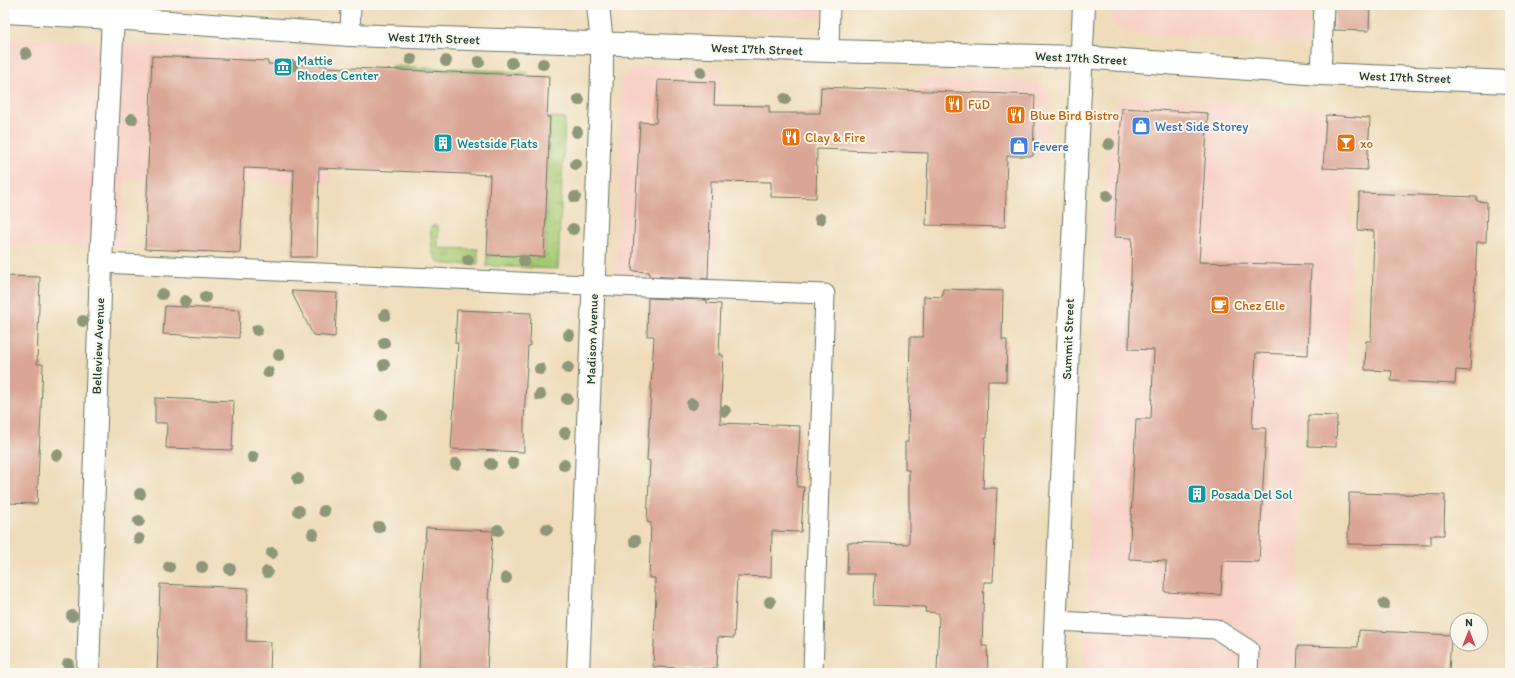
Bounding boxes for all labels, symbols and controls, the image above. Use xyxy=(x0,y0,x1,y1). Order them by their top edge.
street label: West 17th Street xyxy=(388,29,481,47)
street label: West 17th Street xyxy=(711,40,804,58)
street label: West 17th Street xyxy=(1035,48,1128,68)
place label: Mattie Rhodes Center xyxy=(297,53,379,83)
museum icon: Mattie Rhodes Center xyxy=(272,56,294,78)
street label: West 17th Street xyxy=(1359,68,1452,86)
restaurant icon: FüD xyxy=(943,93,965,115)
place label: FüD xyxy=(968,97,990,112)
restaurant icon: Blue Bird Bistro xyxy=(1005,104,1027,126)
place label: Blue Bird Bistro xyxy=(1030,108,1119,123)
shop icon: West Side Storey xyxy=(1130,115,1152,137)
place label: West Side Storey xyxy=(1155,119,1248,134)
restaurant icon: Clay & Fire xyxy=(780,126,802,148)
place label: Clay & Fire xyxy=(805,130,866,145)
building icon: Westside Flats xyxy=(432,132,454,154)
bar icon: xo xyxy=(1335,132,1357,154)
shop icon: Fevere xyxy=(1008,135,1030,157)
place label: Westside Flats xyxy=(457,136,538,151)
place label: xo xyxy=(1360,136,1373,151)
place label: Fevere xyxy=(1033,139,1069,154)
street label: Madison Avenue xyxy=(583,293,601,385)
cafe icon: Chez Elle xyxy=(1209,294,1231,316)
street label: Belleview Avenue xyxy=(89,297,107,395)
street label: Summit Street xyxy=(1059,298,1077,380)
place label: Chez Elle xyxy=(1234,298,1285,313)
building icon: Posada Del Sol xyxy=(1186,483,1208,505)
place label: Posada Del Sol xyxy=(1211,487,1293,502)
north arrow xyxy=(1449,612,1489,652)
text: N xyxy=(1465,616,1473,629)

